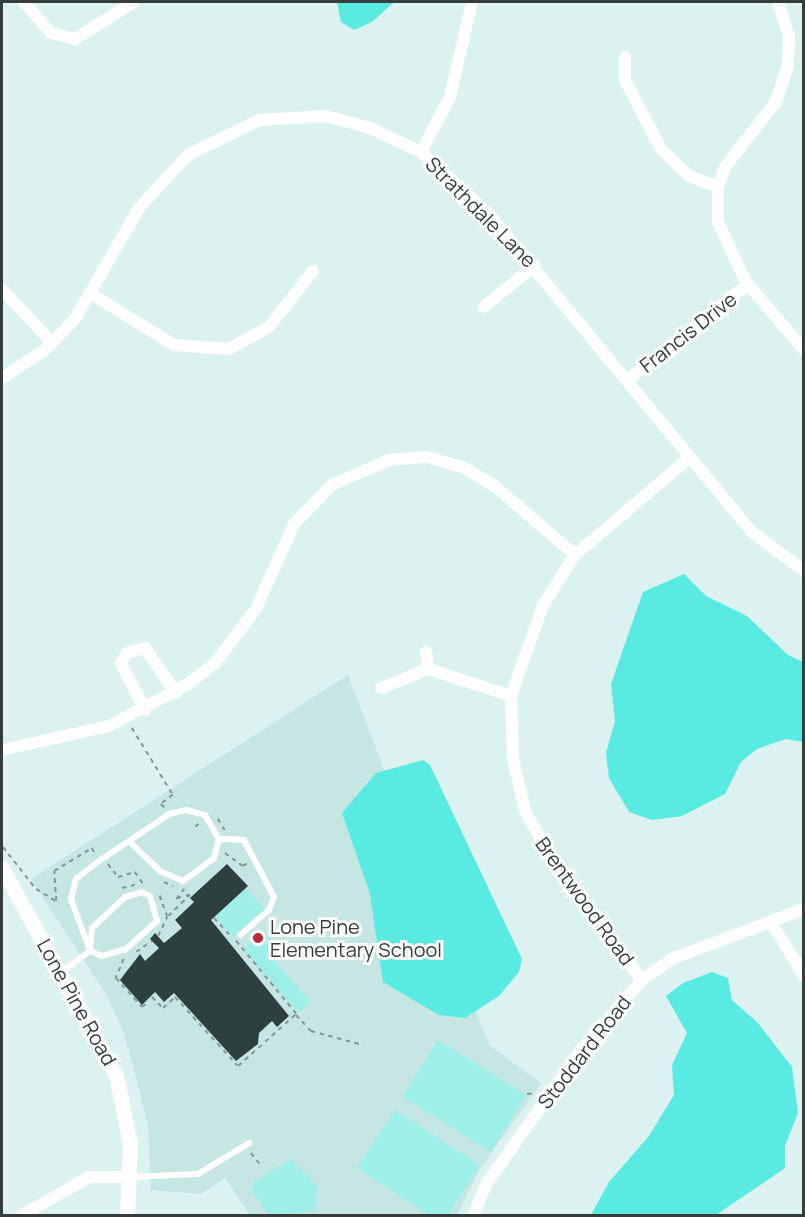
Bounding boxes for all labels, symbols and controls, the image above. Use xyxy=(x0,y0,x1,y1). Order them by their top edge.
street label: Strathdale Lane xyxy=(421,152,541,272)
street label: Francis Drive xyxy=(635,287,741,377)
street label: Brentwood Road xyxy=(530,832,640,970)
place label: Lone Pine Elementary School xyxy=(270,915,442,962)
marker: Lone Pine Elementary School xyxy=(251,931,265,945)
street label: Lone Pine Road xyxy=(32,934,122,1070)
street label: Stoddard Road xyxy=(532,991,636,1113)

